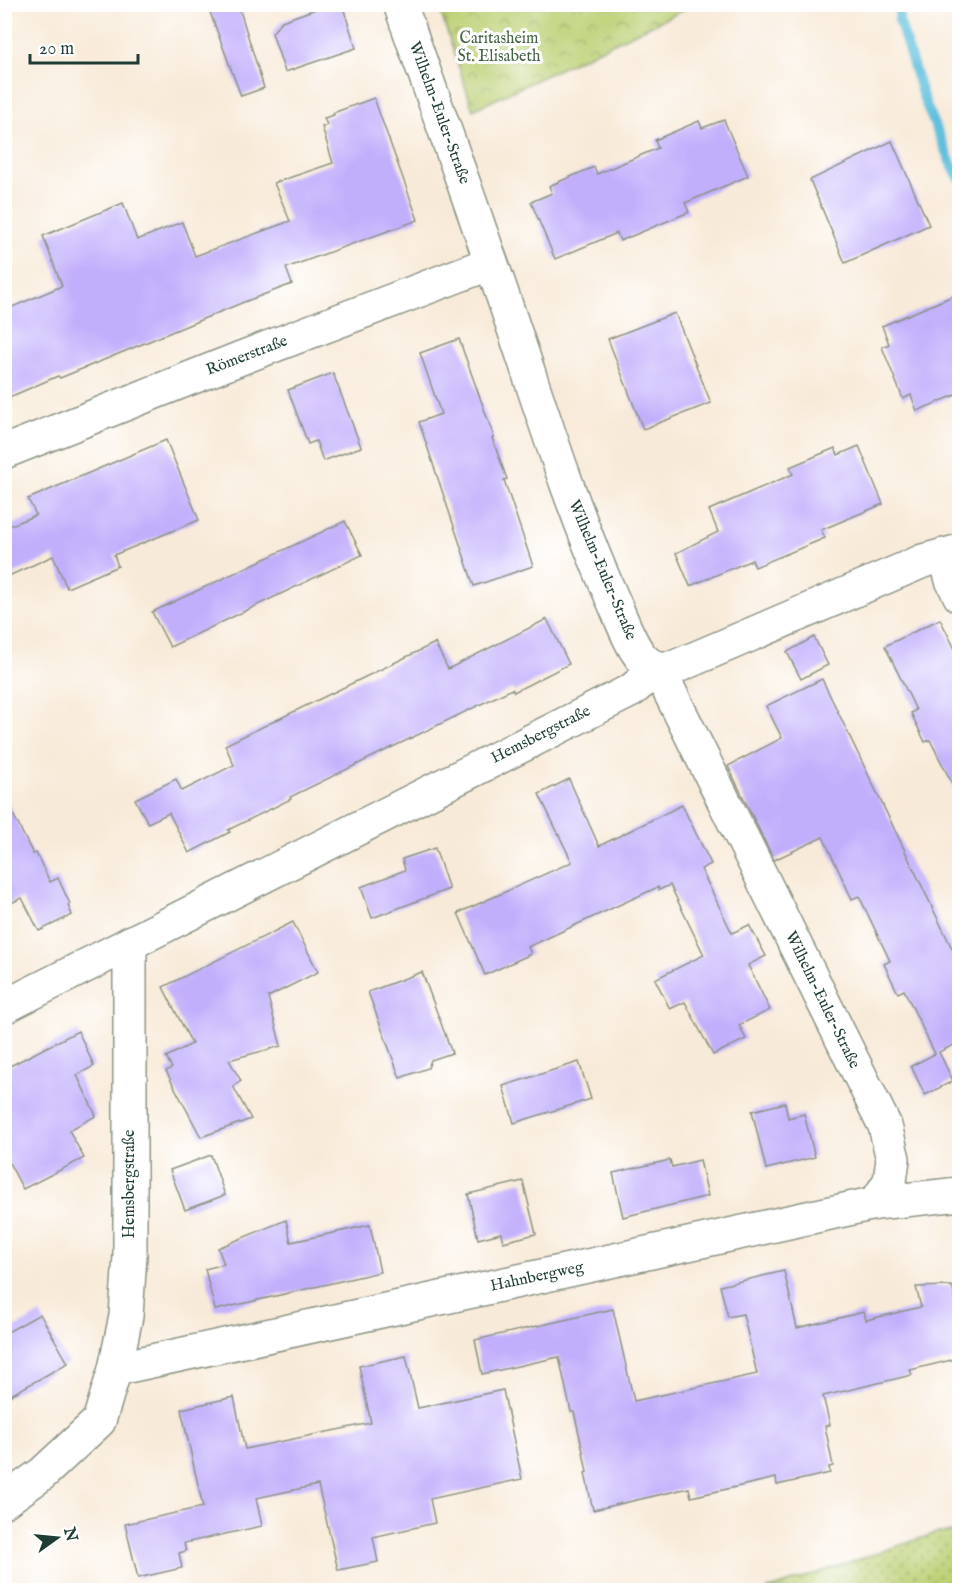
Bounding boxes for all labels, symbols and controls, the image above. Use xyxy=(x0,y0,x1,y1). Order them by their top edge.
scale bar xyxy=(30,27,138,65)
park label: Caritasheim St. Elisabeth xyxy=(458,29,541,67)
text: 20 m xyxy=(39,38,74,61)
street label: Wilhelm-Euler-Straße xyxy=(404,39,474,187)
street label: Römerstraße xyxy=(203,331,291,381)
street label: Wilhelm-Euler-Straße xyxy=(563,497,641,643)
street label: Hemsbergstraße xyxy=(488,701,594,769)
street label: Wilhelm-Euler-Straße xyxy=(780,928,864,1072)
street label: Hemsbergstraße xyxy=(120,1130,140,1238)
street label: Hahnbergweg xyxy=(489,1257,586,1297)
north arrow xyxy=(27,1508,87,1568)
text: N xyxy=(58,1524,81,1544)

